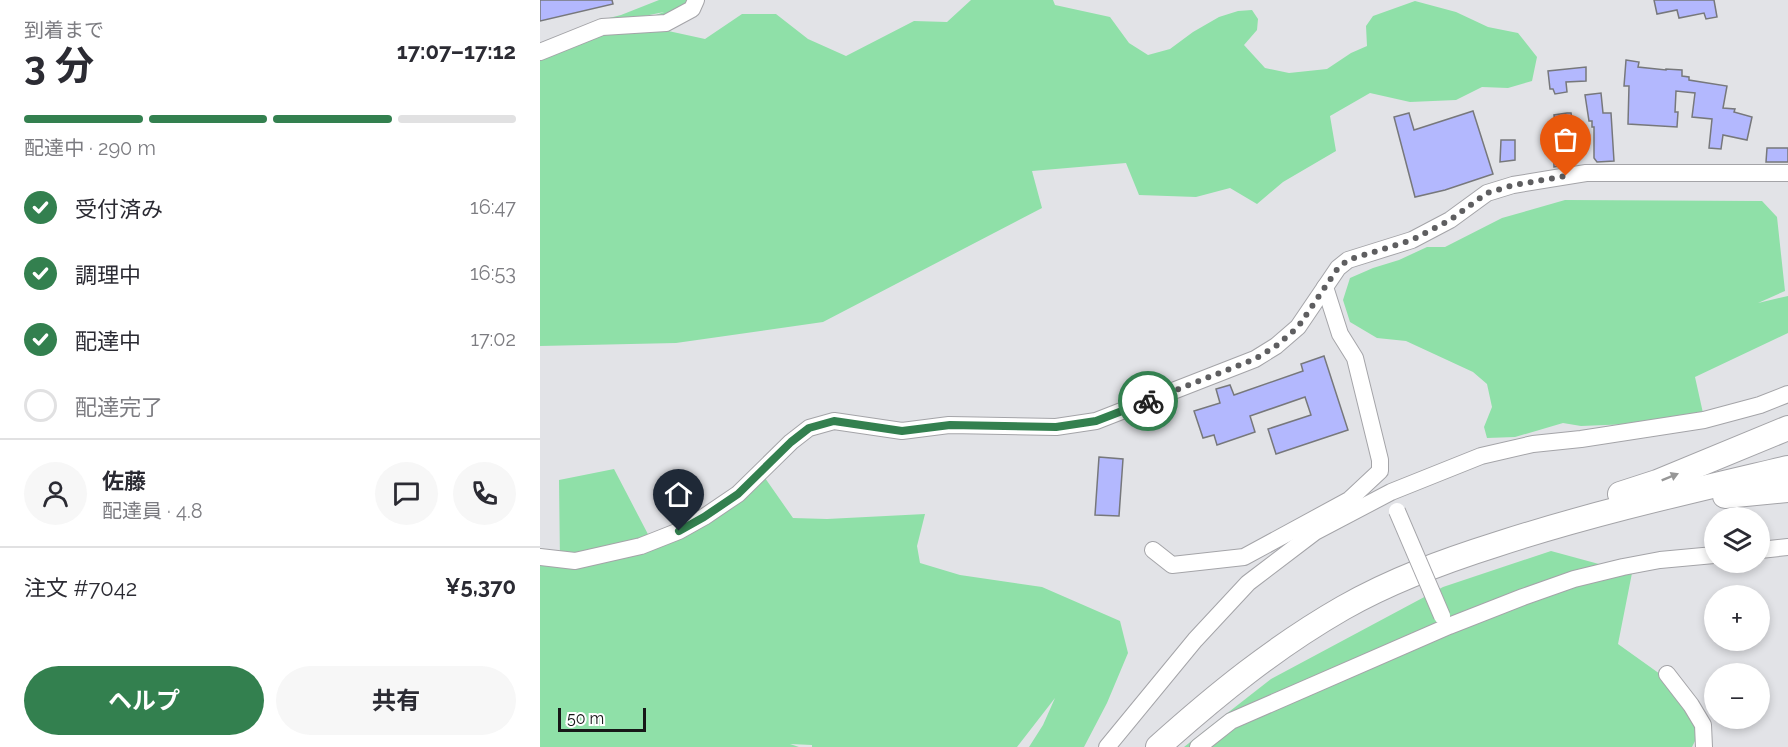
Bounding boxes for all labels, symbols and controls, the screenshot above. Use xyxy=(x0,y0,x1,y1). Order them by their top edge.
text: 到着まで xyxy=(24,18,104,42)
text: 17:07–17:12 xyxy=(397,38,516,64)
text: 3 分 xyxy=(24,42,94,88)
pin xyxy=(1540,114,1591,176)
icon: bag xyxy=(1549,123,1582,156)
text: 配達中 · 290 m xyxy=(24,136,156,160)
icon: check xyxy=(24,191,57,224)
text: 16:47 xyxy=(470,195,516,219)
text: 受付済み xyxy=(75,196,163,222)
icon: check xyxy=(24,257,57,290)
text: 16:53 xyxy=(470,261,516,285)
text: 調理中 xyxy=(75,262,141,288)
icon: check xyxy=(24,323,57,356)
text: 17:02 xyxy=(470,327,516,351)
text: 配達中 xyxy=(75,328,141,354)
courier xyxy=(1118,371,1178,431)
icon: bike xyxy=(1132,385,1165,418)
text: 配達完了 xyxy=(75,394,163,420)
button: person xyxy=(24,462,87,525)
button: chat xyxy=(375,462,438,525)
button: phone xyxy=(453,462,516,525)
text: 佐藤 xyxy=(102,468,146,494)
pin xyxy=(653,469,704,531)
one-way arrow xyxy=(1662,472,1680,482)
icon: home xyxy=(662,478,695,511)
text: 配達員 · 4.8 xyxy=(102,499,203,523)
map controls xyxy=(1704,507,1770,729)
button: layers xyxy=(1704,507,1770,573)
text: ¥5,370 xyxy=(445,573,516,599)
text: 注文 #7042 xyxy=(24,575,137,601)
button: + xyxy=(1704,585,1770,651)
button: − xyxy=(1704,663,1770,729)
button: ヘルプ xyxy=(24,666,264,735)
button: 共有 xyxy=(276,666,516,735)
scale bar xyxy=(558,705,646,732)
text: 50 m xyxy=(567,709,604,728)

